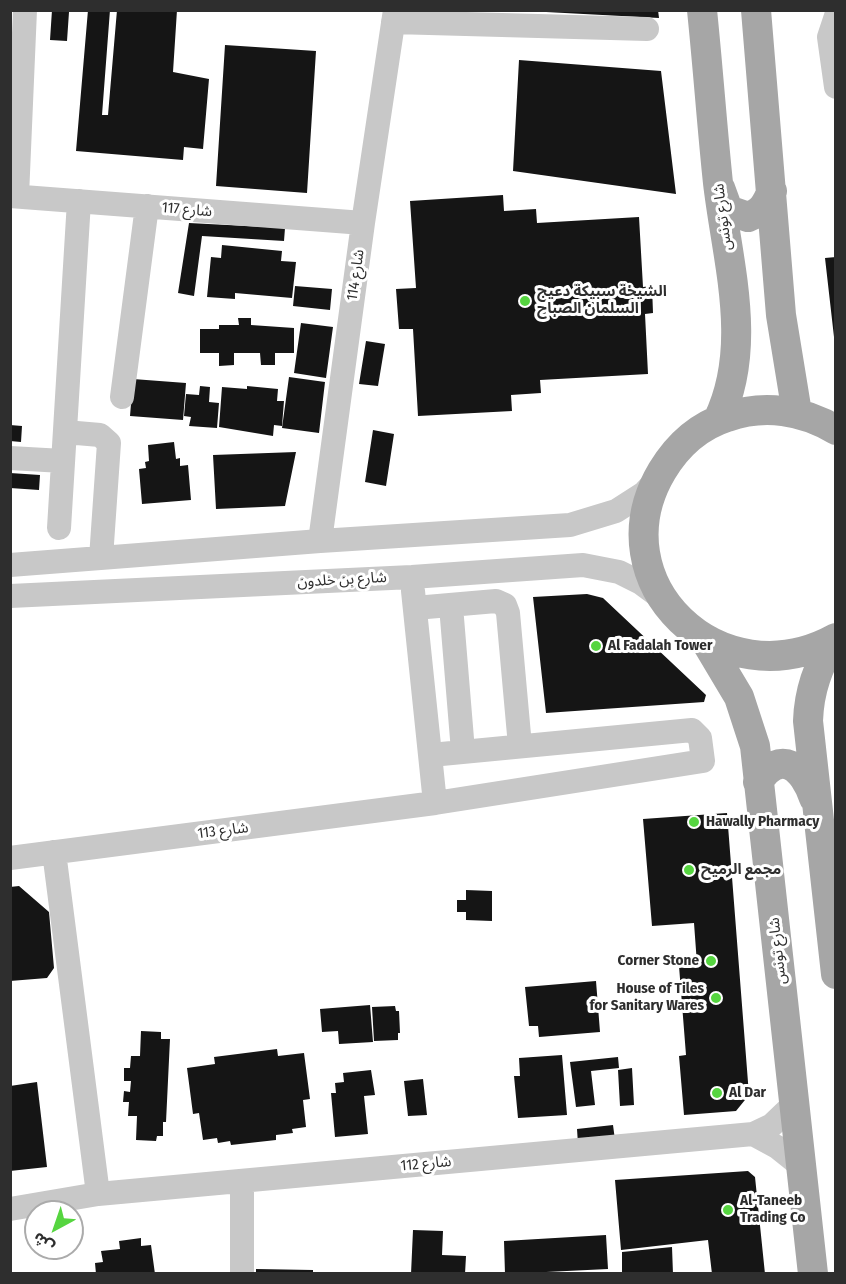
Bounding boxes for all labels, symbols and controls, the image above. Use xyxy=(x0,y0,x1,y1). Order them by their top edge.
street label: شارع تونس xyxy=(710,182,736,252)
street label: شارع 117 xyxy=(161,199,213,221)
street label: شارع 114 xyxy=(344,248,368,302)
place label: الشيخة سبيكة دعيج السلمان الصباح xyxy=(537,283,667,318)
marker: الشيخة سبيكة دعيج السلمان الصباح xyxy=(518,294,532,308)
street label: شارع بن خلدون xyxy=(297,569,387,591)
place label: Al Fadalah Tower xyxy=(608,637,712,655)
marker: Al Fadalah Tower xyxy=(589,639,603,653)
place label: Hawally Pharmacy xyxy=(706,813,819,831)
marker: Hawally Pharmacy xyxy=(687,815,701,829)
street label: شارع 113 xyxy=(197,819,249,843)
place label: مجمع الرميح xyxy=(701,861,781,879)
marker: مجمع الرميح xyxy=(682,863,696,877)
street label: شارع تونس xyxy=(766,917,790,985)
place label: Corner Stone xyxy=(618,952,699,970)
marker: Corner Stone xyxy=(704,954,718,968)
place label: House of Tiles for Sanitary Wares xyxy=(589,980,704,1015)
marker: House of Tiles for Sanitary Wares xyxy=(709,991,723,1005)
place label: Al Dar xyxy=(729,1084,766,1102)
marker: Al Dar xyxy=(710,1086,724,1100)
street label: شارع 112 xyxy=(400,1153,452,1175)
place label: Al-Taneeb Trading Co xyxy=(740,1192,805,1227)
north arrow xyxy=(24,1200,84,1260)
marker: Al-Taneeb Trading Co xyxy=(721,1203,735,1217)
text: ش xyxy=(29,1228,58,1257)

